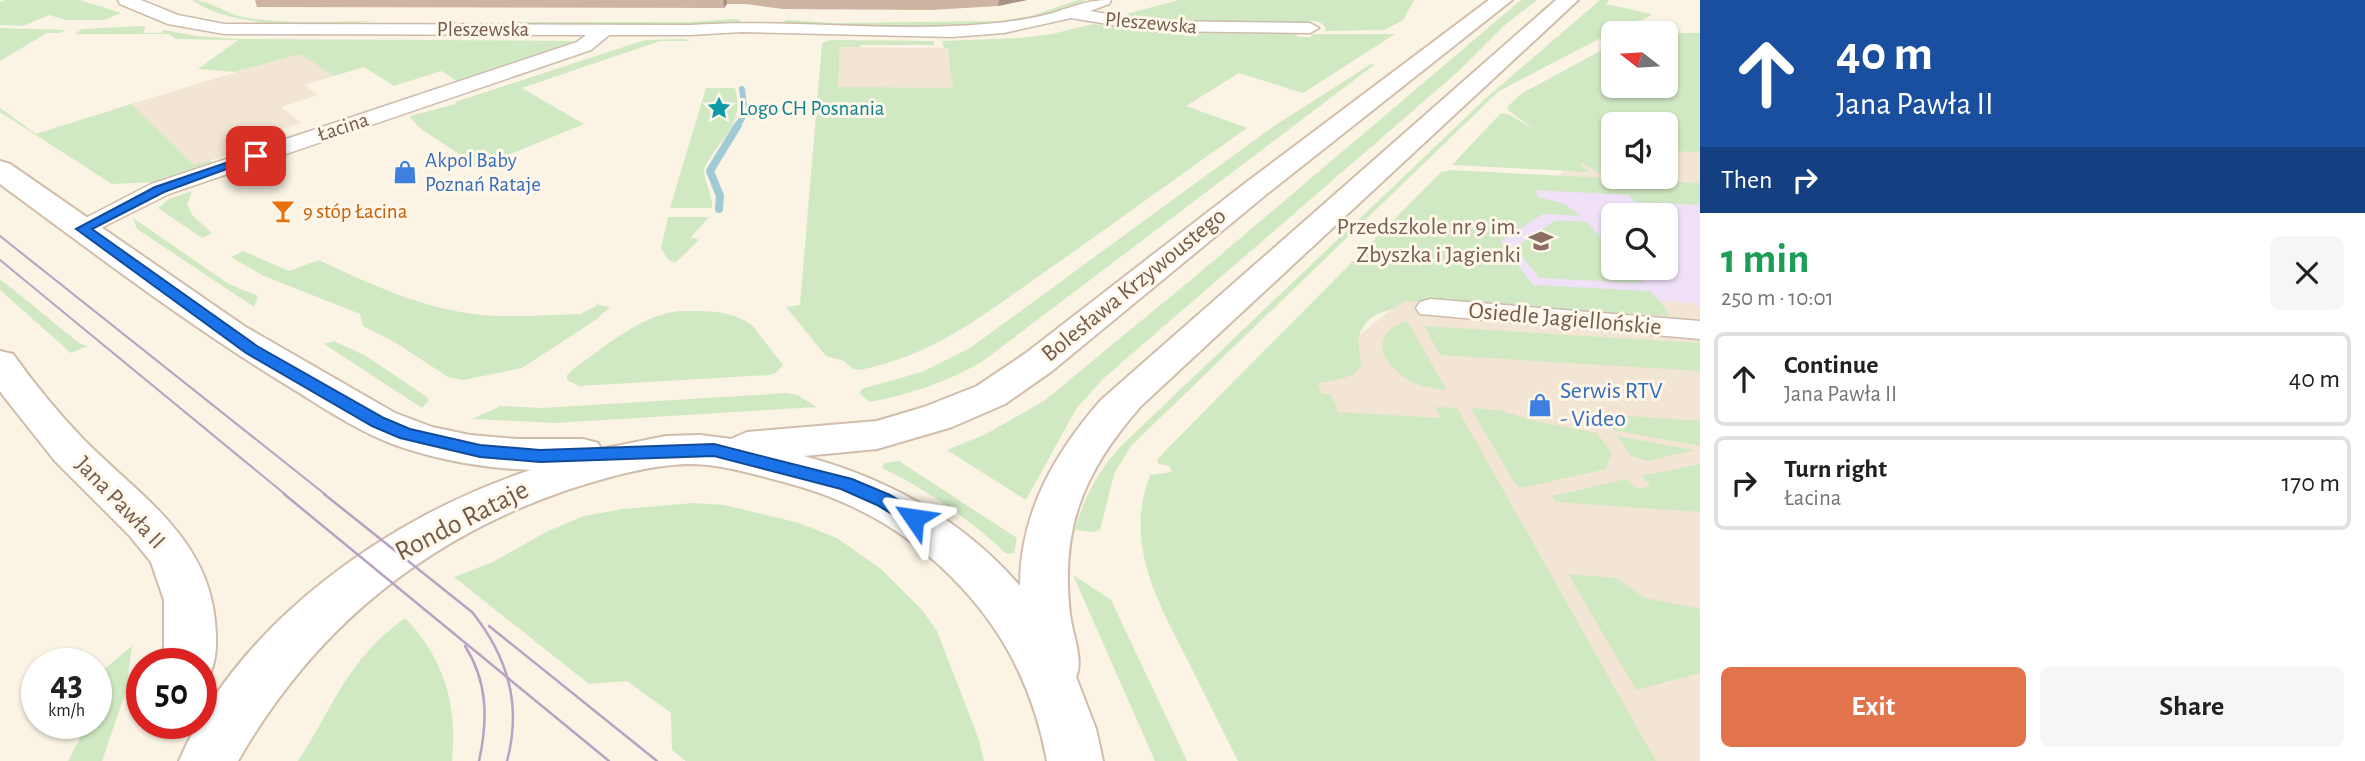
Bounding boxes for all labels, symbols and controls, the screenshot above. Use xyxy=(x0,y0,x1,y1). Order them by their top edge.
street label: Pleszewska xyxy=(1104,9,1198,38)
street label: Pleszewska xyxy=(437,19,529,40)
north arrow xyxy=(1601,21,1678,98)
map controls xyxy=(1601,21,1678,280)
icon: ahead xyxy=(1721,28,1812,119)
text: 40 m xyxy=(1836,30,1933,79)
text: Jana Pawła II xyxy=(1836,88,1994,120)
place icon: Logo CH Posnania xyxy=(705,94,733,122)
place label: Logo CH Posnania xyxy=(739,98,885,119)
street label: Łacina xyxy=(315,109,371,145)
button: sound xyxy=(1601,112,1678,189)
pin xyxy=(226,126,286,186)
icon: arrive xyxy=(237,137,275,175)
place label: Akpol Baby Poznań Rataje xyxy=(425,150,541,195)
shop icon: Akpol Baby Poznań Rataje xyxy=(391,158,419,186)
icon: right xyxy=(1786,161,1824,199)
text: Then xyxy=(1721,167,1772,193)
bar icon: 9 stóp Łacina xyxy=(269,197,297,225)
place label: 9 stóp Łacina xyxy=(303,201,408,222)
button: search xyxy=(1601,203,1678,280)
street label: Bolesława Krzywoustego xyxy=(1037,204,1231,366)
place label: Przedszkole nr 9 im. Zbyszka i Jagienki xyxy=(1336,215,1521,267)
school or university icon: Przedszkole nr 9 im. Zbyszka i Jagienki xyxy=(1527,227,1555,255)
button: close xyxy=(2270,236,2344,310)
text: 1 min xyxy=(1721,238,1810,280)
text: 250 m · 10:01 xyxy=(1721,287,1834,310)
street label: Osiedle Jagiellońskie xyxy=(1468,299,1662,339)
text: Continue xyxy=(1784,352,1879,378)
icon: ahead xyxy=(1725,360,1763,398)
text: 40 m xyxy=(2289,366,2340,392)
place label: Serwis RTV - Video xyxy=(1560,379,1663,431)
text: Jana Pawła II xyxy=(1784,383,1897,406)
shop icon: Serwis RTV - Video xyxy=(1526,391,1554,419)
street label: Jana Pawła II xyxy=(70,452,170,554)
text: Turn right xyxy=(1784,456,1887,482)
icon: right xyxy=(1725,464,1763,502)
text: 170 m xyxy=(2281,470,2340,496)
street label: Rondo Rataje xyxy=(391,476,533,566)
position arrow xyxy=(877,481,951,555)
text: Łacina xyxy=(1784,487,1841,510)
speed limit sign: 50 xyxy=(126,648,217,739)
text: 43 xyxy=(50,667,83,702)
button: Exit xyxy=(1721,667,2026,747)
button: Share xyxy=(2040,667,2344,747)
text: km/h xyxy=(48,702,85,720)

